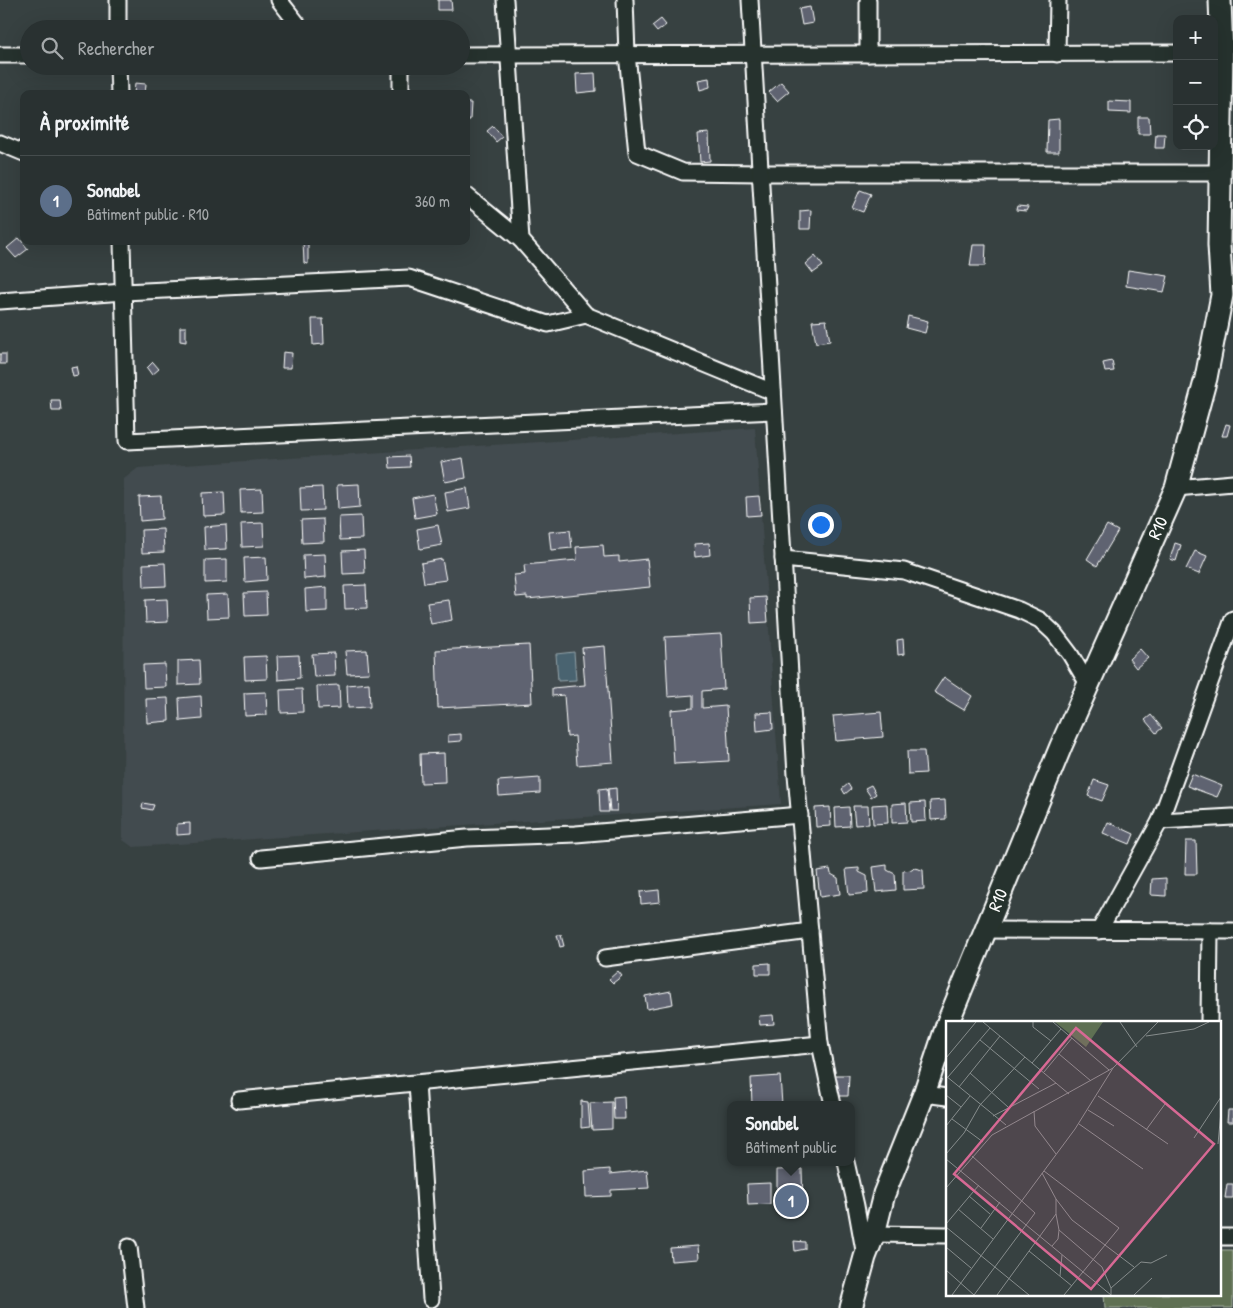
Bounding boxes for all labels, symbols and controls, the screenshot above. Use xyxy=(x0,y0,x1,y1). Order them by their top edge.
map controls xyxy=(1173,15,1218,150)
button: + xyxy=(1173,15,1218,60)
search box xyxy=(20,20,470,75)
icon: search xyxy=(38,34,66,62)
text: Rechercher xyxy=(78,35,155,61)
button: − xyxy=(1173,60,1218,105)
button: locate xyxy=(1173,105,1218,150)
text: À proximité xyxy=(40,108,129,137)
text: Sonabel xyxy=(87,177,140,203)
text: 1 xyxy=(53,190,59,212)
text: 360 m xyxy=(415,190,450,212)
text: Bâtiment public · R10 xyxy=(87,203,209,225)
your location xyxy=(808,512,834,538)
street label: R10 xyxy=(1141,512,1174,543)
street label: R10 xyxy=(982,885,1013,915)
inset map xyxy=(946,1021,1220,1296)
popup xyxy=(727,1101,855,1166)
text: Sonabel xyxy=(745,1110,798,1136)
text: Bâtiment public xyxy=(745,1136,837,1158)
pin: 1 xyxy=(775,1182,807,1220)

